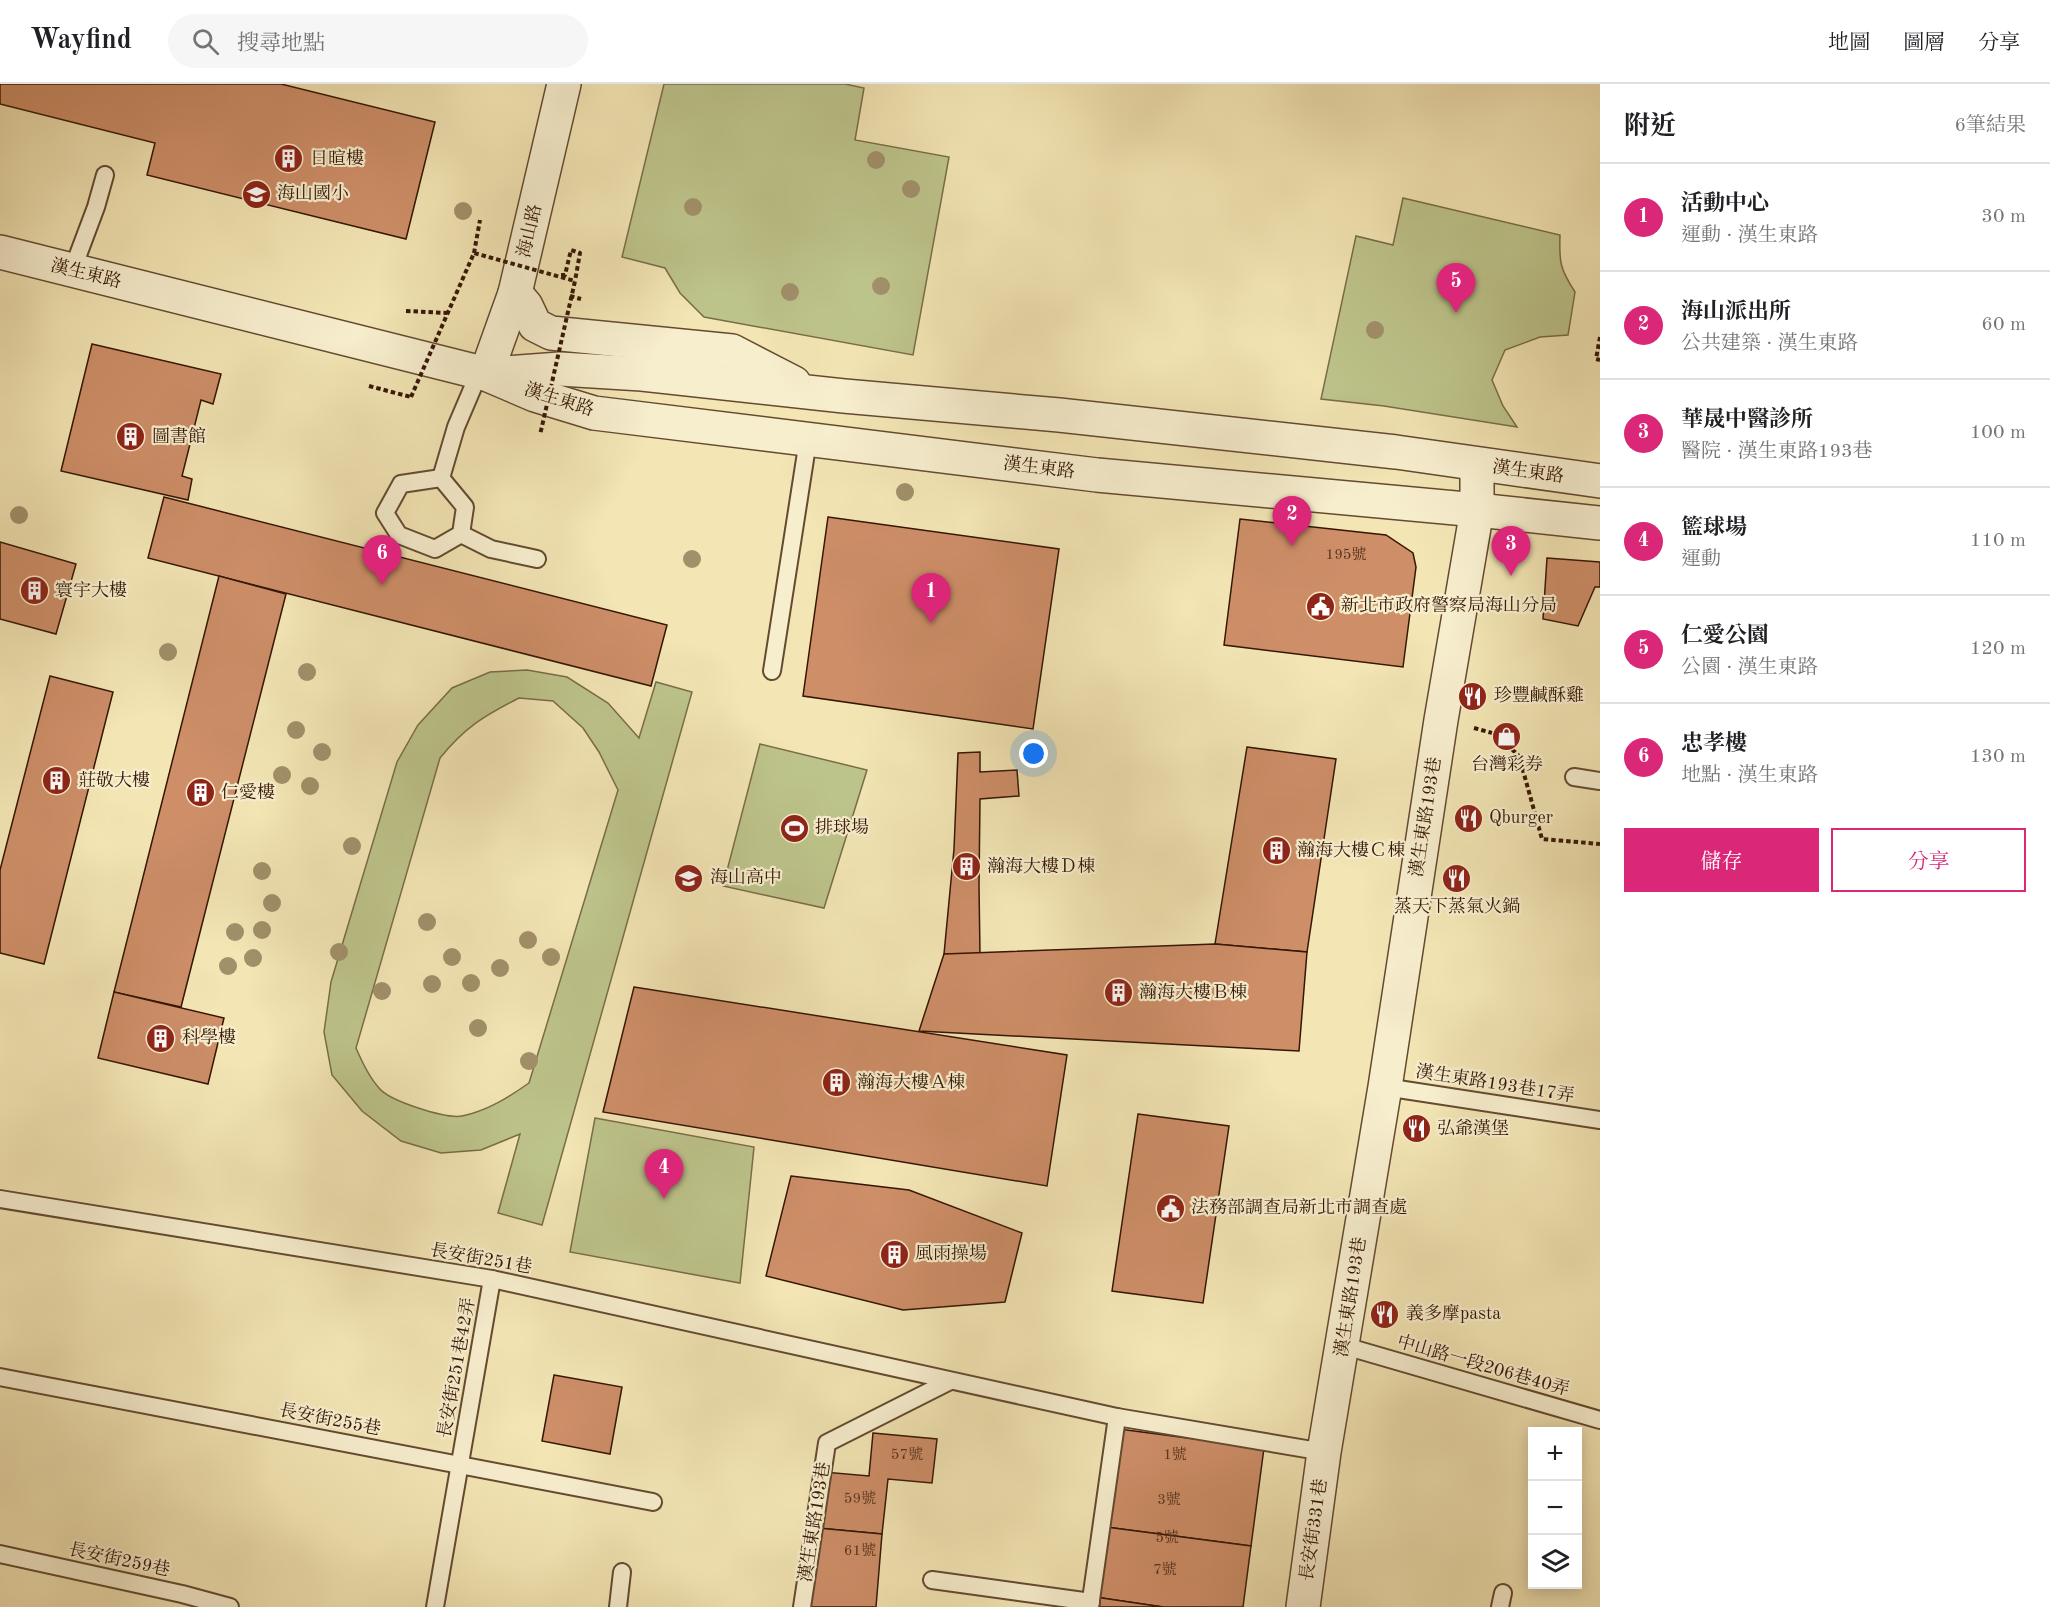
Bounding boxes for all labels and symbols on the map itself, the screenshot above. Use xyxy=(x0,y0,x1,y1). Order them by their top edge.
building icon: 日暄樓 xyxy=(273,143,305,175)
place label: 日暄樓 xyxy=(310,148,364,168)
school or university icon: 海山國小 xyxy=(240,178,272,210)
place label: 海山國小 xyxy=(277,183,349,203)
street label: 海山路 xyxy=(513,202,545,259)
street label: 漢生東路 xyxy=(49,255,124,291)
pin: 5 xyxy=(1436,264,1476,313)
street label: 漢生東路 xyxy=(522,378,597,420)
building icon: 圖書館 xyxy=(115,421,147,453)
place label: 圖書館 xyxy=(152,426,206,446)
street label: 漢生東路 xyxy=(1002,453,1076,481)
street label: 漢生東路 xyxy=(1491,456,1565,486)
pin: 2 xyxy=(1272,496,1312,546)
pin: 3 xyxy=(1492,526,1530,576)
pin: 6 xyxy=(362,536,401,585)
house number: 195號 xyxy=(1325,546,1367,563)
pin: 1 xyxy=(912,574,950,623)
building icon: 寰宇大樓 xyxy=(18,575,50,607)
place label: 寰宇大樓 xyxy=(55,580,127,600)
public building icon: 新北市政府警察局海山分局 xyxy=(1304,590,1336,622)
place label: 新北市政府警察局海山分局 xyxy=(1341,595,1557,615)
restaurant icon: 珍豐鹹酥雞 xyxy=(1457,680,1489,712)
place label: 珍豐鹹酥雞 xyxy=(1494,685,1584,705)
shop icon: 台灣彩券 xyxy=(1491,720,1523,752)
your location xyxy=(1019,739,1048,768)
place label: 台灣彩券 xyxy=(1471,754,1543,774)
street label: 漢生東路193巷 xyxy=(1406,755,1444,878)
building icon: 莊敬大樓 xyxy=(41,765,73,797)
place label: 莊敬大樓 xyxy=(78,770,150,790)
building icon: 仁愛樓 xyxy=(184,777,216,809)
place label: 仁愛樓 xyxy=(221,782,275,802)
restaurant icon: Qburger xyxy=(1452,802,1484,834)
place label: Qburger xyxy=(1489,809,1554,827)
sports icon: 排球場 xyxy=(778,812,810,844)
place label: 排球場 xyxy=(815,817,869,837)
building icon: 瀚海大樓Ｃ棟 xyxy=(1260,835,1292,867)
place label: 瀚海大樓Ｃ棟 xyxy=(1297,840,1405,860)
building icon: 瀚海大樓Ｄ棟 xyxy=(950,851,982,883)
place label: 瀚海大樓Ｄ棟 xyxy=(987,856,1095,876)
school or university icon: 海山高中 xyxy=(673,862,705,894)
restaurant icon: 蒸天下蒸氣火鍋 xyxy=(1441,862,1473,894)
place label: 海山高中 xyxy=(710,867,782,887)
place label: 蒸天下蒸氣火鍋 xyxy=(1394,896,1520,916)
building icon: 瀚海大樓Ｂ棟 xyxy=(1102,977,1134,1009)
place label: 瀚海大樓Ｂ棟 xyxy=(1139,982,1247,1002)
building icon: 科學樓 xyxy=(145,1022,177,1054)
place label: 科學樓 xyxy=(182,1027,236,1047)
street label: 漢生東路193巷17弄 xyxy=(1414,1061,1576,1105)
building icon: 瀚海大樓Ａ棟 xyxy=(820,1067,852,1099)
place label: 瀚海大樓Ａ棟 xyxy=(857,1072,965,1092)
restaurant icon: 弘爺漢堡 xyxy=(1400,1113,1432,1145)
place label: 弘爺漢堡 xyxy=(1437,1118,1509,1138)
pin: 4 xyxy=(644,1150,684,1199)
public building icon: 法務部調查局新北市調查處 xyxy=(1154,1192,1186,1224)
place label: 法務部調查局新北市調查處 xyxy=(1191,1197,1407,1217)
street label: 漢生東路193巷 xyxy=(1331,1235,1369,1358)
building icon: 風雨操場 xyxy=(878,1238,910,1270)
street label: 長安街251巷 xyxy=(429,1239,534,1277)
place label: 風雨操場 xyxy=(915,1243,987,1263)
street label: 長安街251巷42弄 xyxy=(434,1296,478,1440)
restaurant icon: 義多摩pasta xyxy=(1369,1298,1401,1330)
place label: 義多摩pasta xyxy=(1406,1303,1501,1323)
street label: 中山路一段206巷40弄 xyxy=(1395,1331,1572,1399)
street label: 長安街255巷 xyxy=(278,1399,383,1439)
house number: 57號 xyxy=(891,1446,923,1463)
house number: 1號 xyxy=(1163,1446,1187,1463)
street label: 漢生東路193巷 xyxy=(795,1460,833,1583)
street label: 長安街331巷 xyxy=(1296,1477,1330,1582)
house number: 59號 xyxy=(844,1490,876,1507)
house number: 3號 xyxy=(1157,1491,1181,1508)
house number: 5號 xyxy=(1155,1529,1179,1546)
street label: 長安街259巷 xyxy=(67,1538,172,1580)
house number: 61號 xyxy=(844,1542,876,1559)
house number: 7號 xyxy=(1153,1561,1177,1578)

